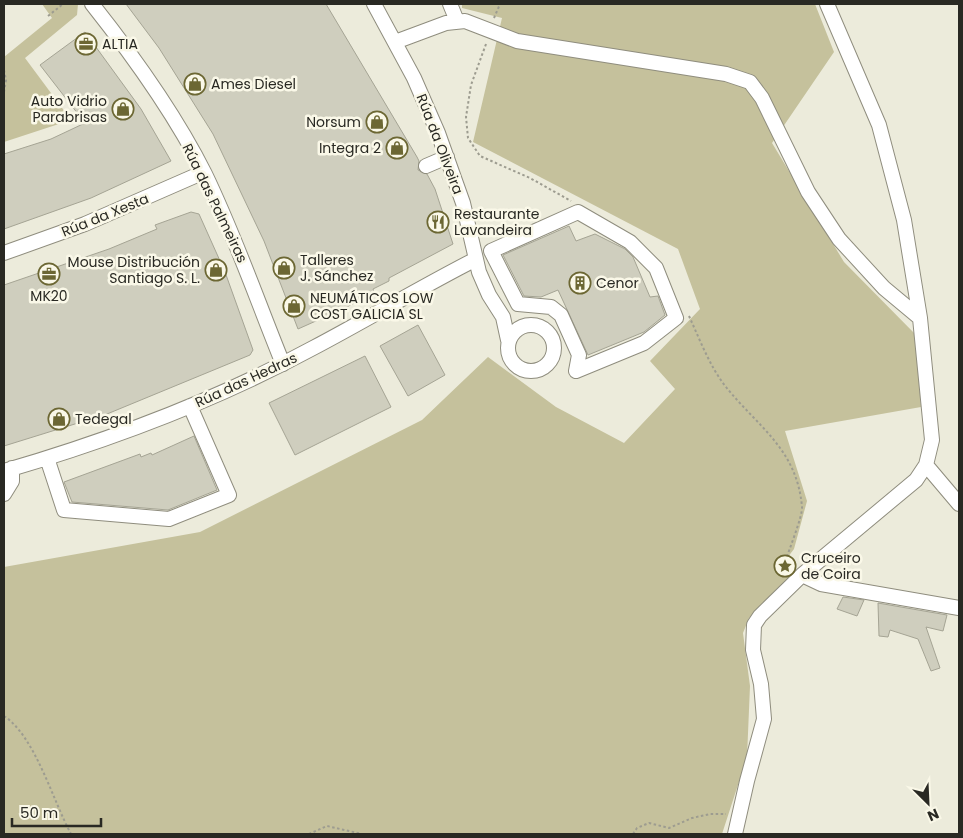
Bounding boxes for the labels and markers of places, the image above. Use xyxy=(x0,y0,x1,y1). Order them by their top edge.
office icon: ALTIA xyxy=(74,32,98,56)
place label: ALTIA xyxy=(102,34,138,54)
shop icon: Ames Diesel xyxy=(183,72,207,96)
place label: Ames Diesel xyxy=(211,74,296,94)
place label: Auto Vidrio Parabrisas xyxy=(31,91,107,127)
shop icon: Auto Vidrio Parabrisas xyxy=(111,97,135,121)
shop icon: Norsum xyxy=(365,110,389,134)
place label: Norsum xyxy=(306,112,361,132)
shop icon: Integra 2 xyxy=(385,136,409,160)
place label: Integra 2 xyxy=(319,138,381,158)
place label: Restaurante Lavandeira xyxy=(454,204,540,240)
restaurant icon: Restaurante Lavandeira xyxy=(426,210,450,234)
place label: Talleres J. Sánchez xyxy=(300,250,373,286)
place label: Mouse Distribución Santiago S. L. xyxy=(68,252,200,288)
shop icon: Talleres J. Sánchez xyxy=(272,256,296,280)
shop icon: Mouse Distribución Santiago S. L. xyxy=(204,258,228,282)
office icon: MK20 xyxy=(37,262,61,286)
building icon: Cenor xyxy=(568,271,592,295)
place label: Cenor xyxy=(596,273,639,293)
place label: MK20 xyxy=(30,286,68,306)
place label: NEUMÁTICOS LOW COST GALICIA SL xyxy=(310,288,434,324)
shop icon: NEUMÁTICOS LOW COST GALICIA SL xyxy=(282,294,306,318)
shop icon: Tedegal xyxy=(47,407,71,431)
place label: Tedegal xyxy=(75,409,132,429)
place label: Cruceiro de Coira xyxy=(801,548,861,584)
place icon: Cruceiro de Coira xyxy=(773,554,797,578)

